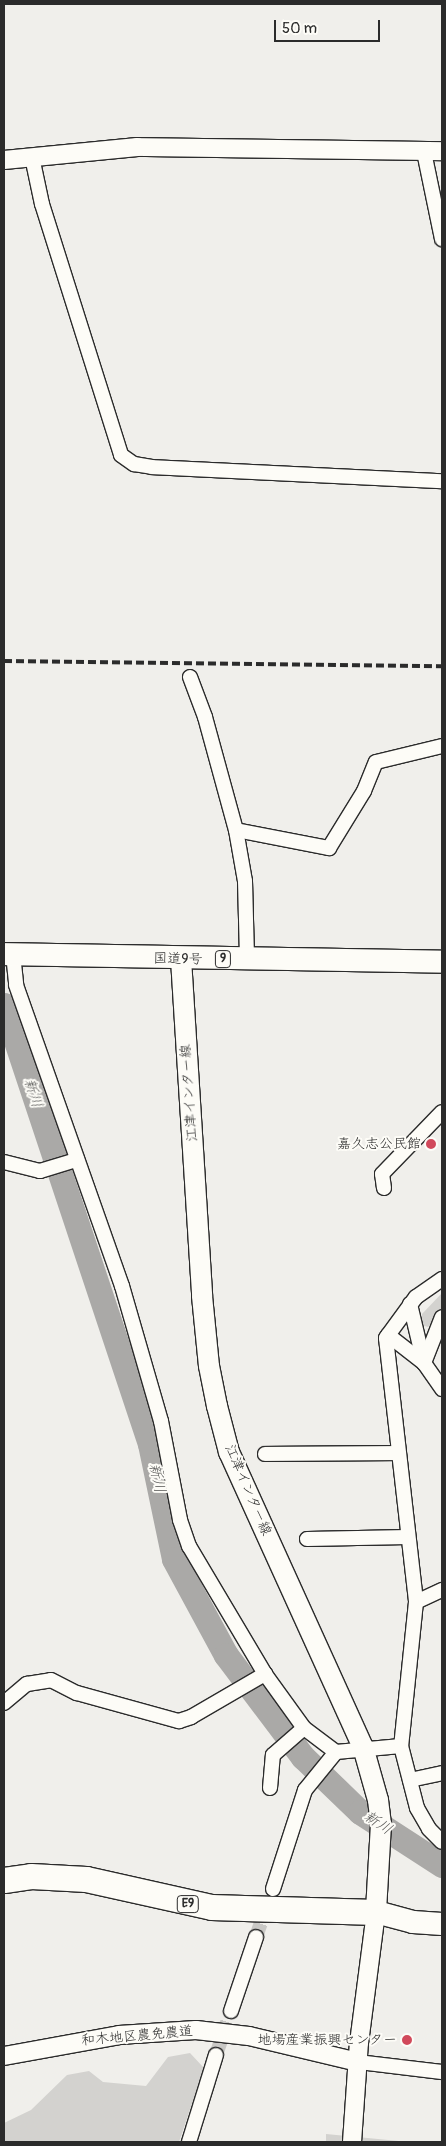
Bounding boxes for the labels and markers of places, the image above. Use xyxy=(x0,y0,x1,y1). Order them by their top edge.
place label: 嘉久志公民館 xyxy=(337,1136,421,1152)
marker: 嘉久志公民館 xyxy=(425,1138,437,1150)
place label: 地場産業振興センター xyxy=(257,2032,397,2048)
marker: 地場産業振興センター xyxy=(401,2034,413,2046)

